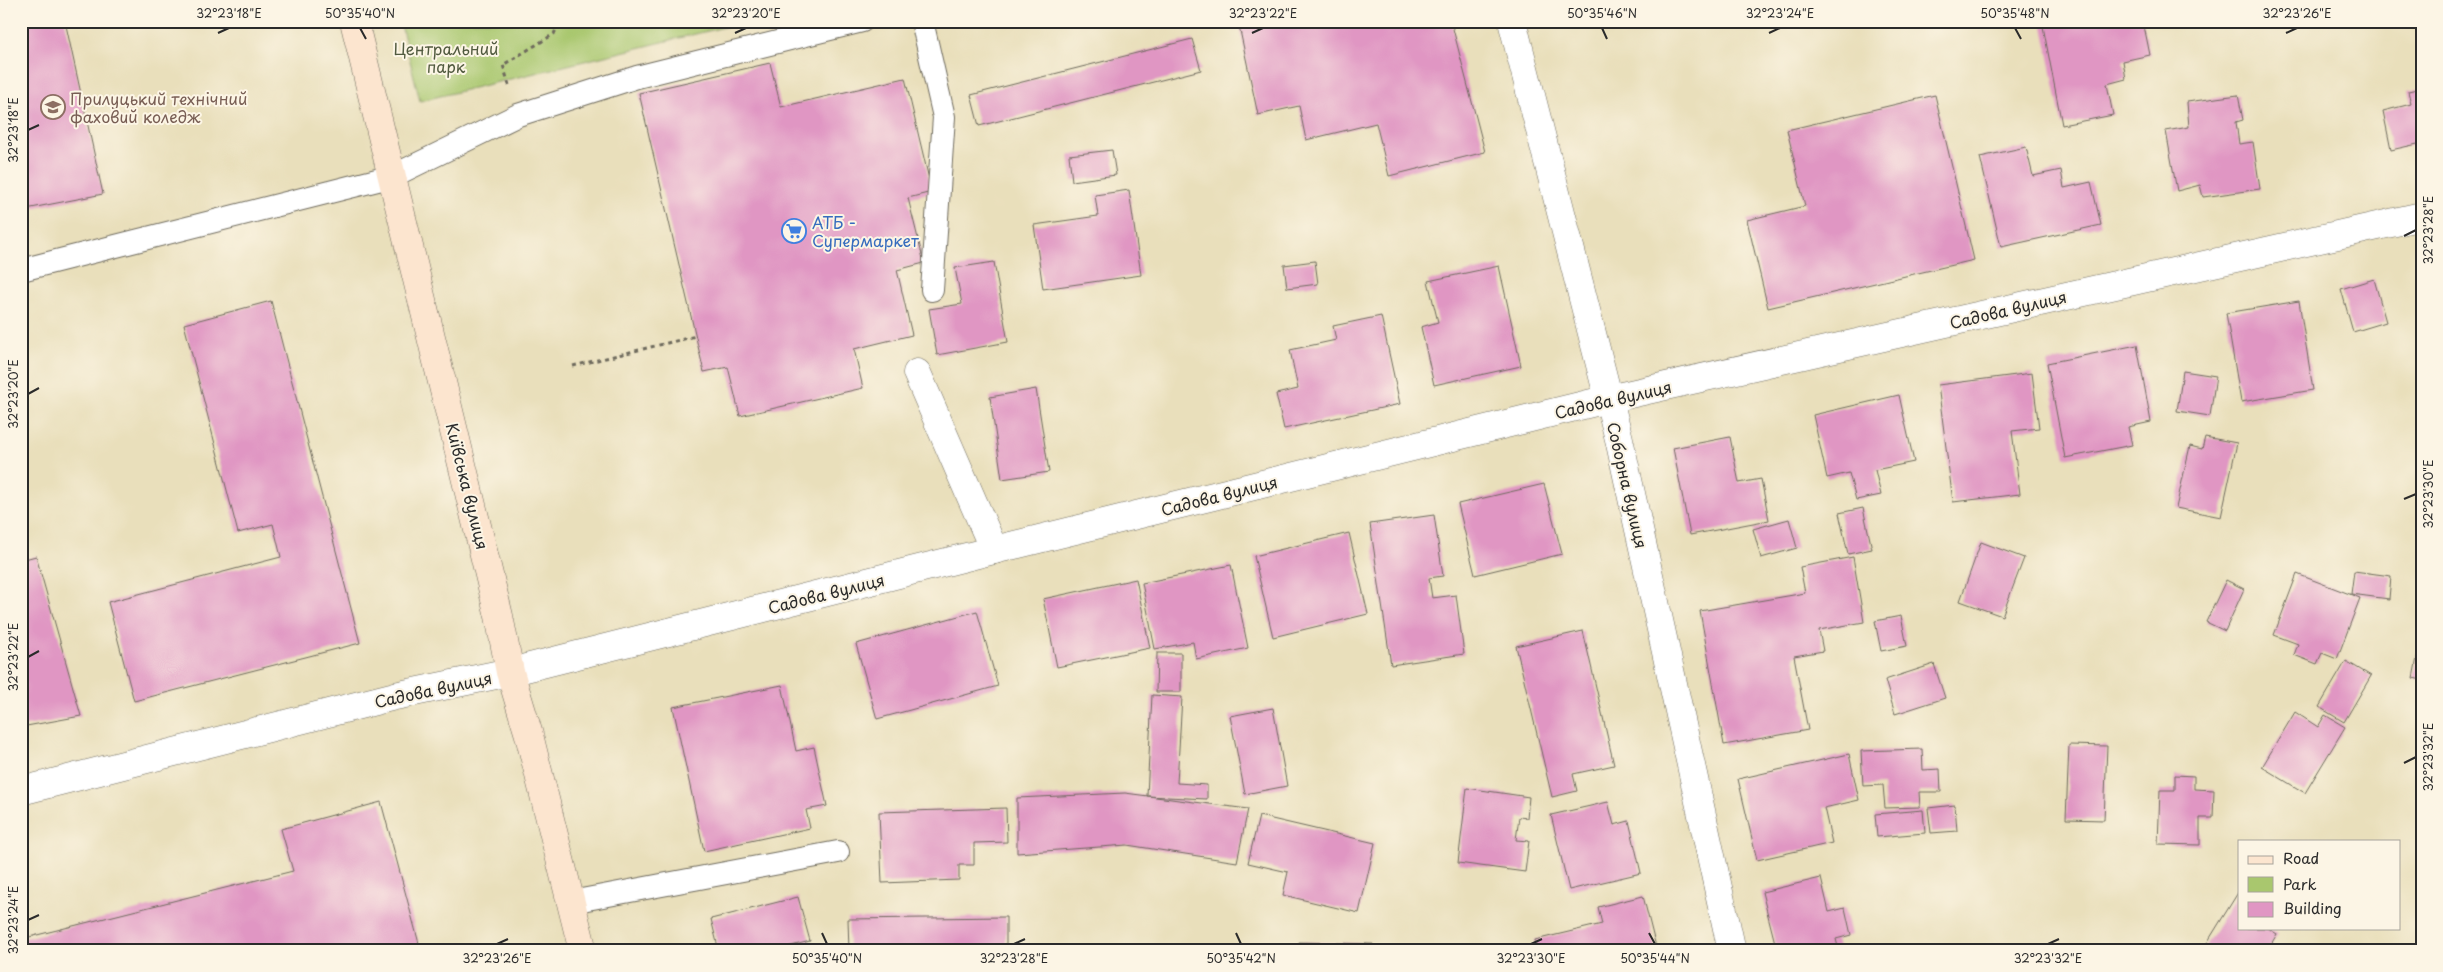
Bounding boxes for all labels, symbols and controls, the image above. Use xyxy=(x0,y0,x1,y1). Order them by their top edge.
text: 32°23'18"E xyxy=(196,4,262,22)
text: 50°35'40"N xyxy=(325,4,395,22)
text: 32°23'20"E xyxy=(711,4,781,22)
text: 32°23'22"E xyxy=(1229,4,1297,22)
text: 50°35'46"N xyxy=(1567,4,1637,22)
text: 32°23'24"E xyxy=(1746,4,1814,22)
text: 50°35'48"N xyxy=(1980,4,2050,22)
text: 32°23'26"E xyxy=(2263,4,2331,22)
park label: Центральний парк xyxy=(393,36,499,78)
place label: Прилуцький технічний фаховий коледж xyxy=(70,86,247,128)
school or university icon: Прилуцький технічний фаховий коледж xyxy=(40,94,66,120)
text: 32°23'18"E xyxy=(4,97,22,163)
text: 32°23'28"E xyxy=(2419,196,2437,264)
place label: АТБ - Супермаркет xyxy=(812,210,919,252)
supermarket icon: АТБ - Супермаркет xyxy=(781,218,807,244)
street label: Садова вулиця xyxy=(1947,284,2069,334)
text: 32°23'20"E xyxy=(4,359,22,429)
street label: Садова вулиця xyxy=(1552,374,1674,424)
street label: Соборна вулиця xyxy=(1602,419,1654,551)
street label: Київська вулиця xyxy=(441,420,495,552)
text: 32°23'30"E xyxy=(2419,459,2437,529)
street label: Садова вулиця xyxy=(1158,469,1280,521)
street label: Садова вулиця xyxy=(765,567,887,619)
text: 32°23'22"E xyxy=(4,623,22,691)
street label: Садова вулиця xyxy=(372,665,494,713)
text: 32°23'32"E xyxy=(2419,723,2437,791)
legend xyxy=(2238,840,2400,930)
text: Road xyxy=(2283,846,2319,869)
text: Park xyxy=(2283,872,2317,895)
text: 32°23'24"E xyxy=(4,886,22,954)
text: Building xyxy=(2283,896,2342,919)
text: 32°23'26"E xyxy=(463,949,531,967)
text: 50°35'40"N xyxy=(792,949,862,967)
text: 32°23'28"E xyxy=(980,949,1048,967)
text: 50°35'42"N xyxy=(1206,949,1276,967)
text: 32°23'30"E xyxy=(1496,949,1566,967)
text: 50°35'44"N xyxy=(1620,949,1690,967)
text: 32°23'32"E xyxy=(2014,949,2082,967)

